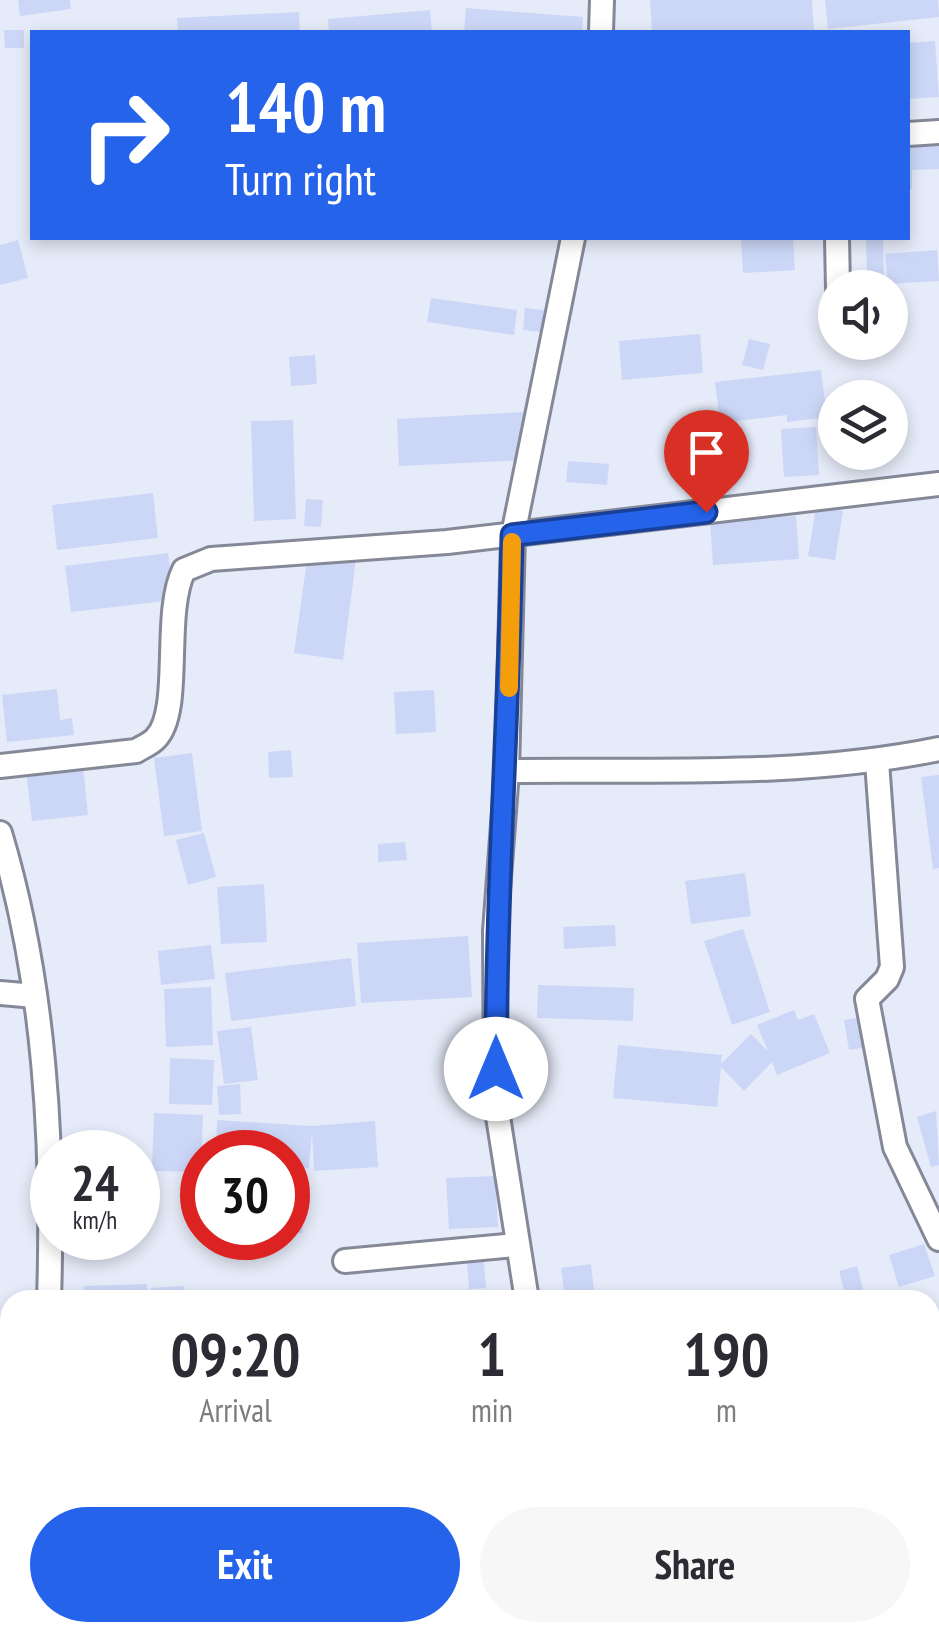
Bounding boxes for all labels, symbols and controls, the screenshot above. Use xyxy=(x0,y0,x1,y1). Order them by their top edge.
text: 140 m xyxy=(225,61,386,151)
icon: right xyxy=(60,70,190,200)
text: Turn right xyxy=(225,149,376,207)
map controls xyxy=(818,270,908,470)
button: sound xyxy=(818,270,908,360)
button: layers xyxy=(818,380,908,470)
pin xyxy=(664,410,749,513)
icon: arrive xyxy=(679,425,734,480)
position arrow xyxy=(444,1017,548,1121)
speed limit sign: 30 xyxy=(180,1130,310,1260)
text: 24 xyxy=(71,1150,119,1215)
text: km/h xyxy=(73,1204,117,1236)
text: 09:20 xyxy=(171,1315,300,1393)
text: 1 xyxy=(478,1315,506,1393)
text: 190 xyxy=(683,1315,769,1393)
text: Arrival xyxy=(199,1389,272,1431)
text: min xyxy=(471,1389,513,1431)
text: m xyxy=(716,1389,737,1431)
button: Exit xyxy=(30,1507,460,1622)
button: Share xyxy=(480,1507,910,1622)

